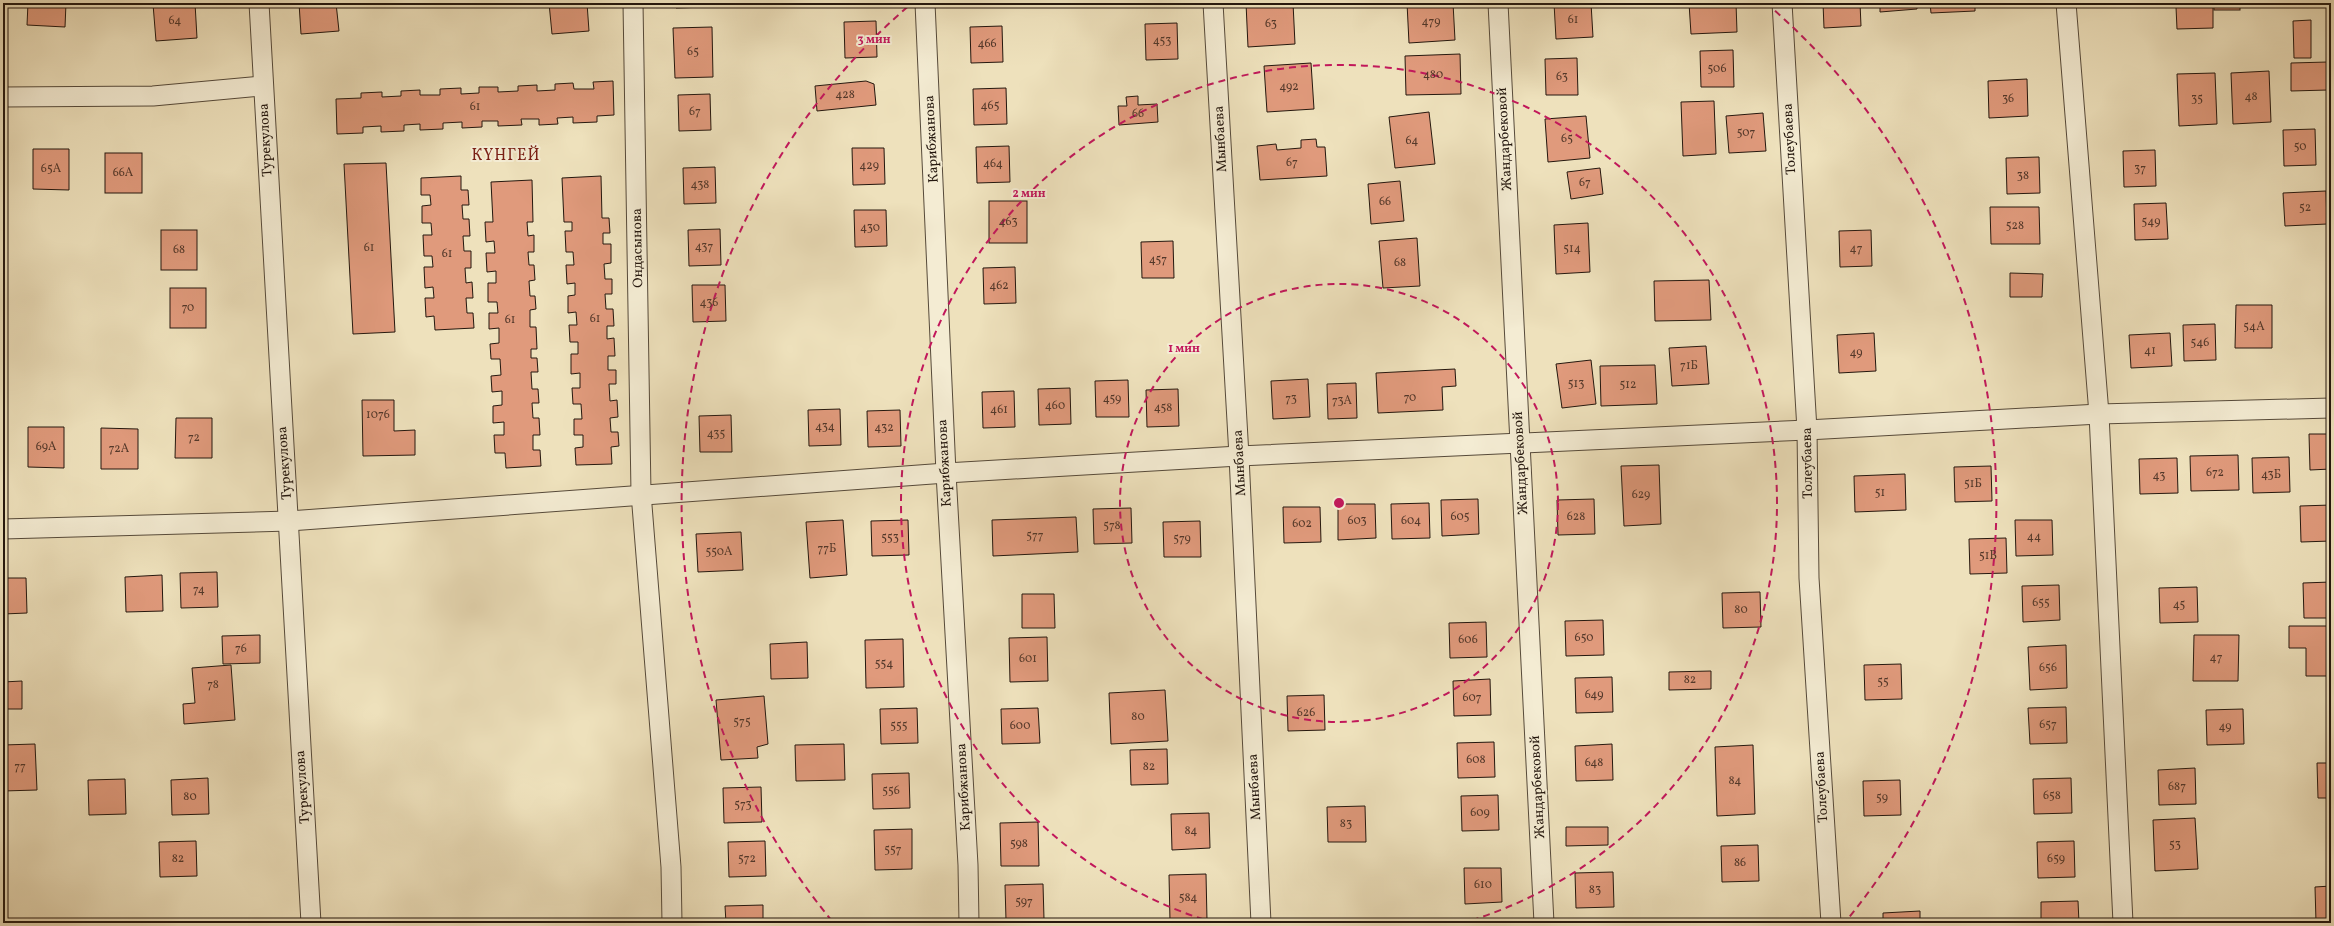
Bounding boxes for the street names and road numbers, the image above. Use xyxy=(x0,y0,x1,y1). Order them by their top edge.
street label: Жандарбековой xyxy=(1493,86,1517,191)
street label: Карибжанова xyxy=(920,95,944,183)
street label: Турекулова xyxy=(255,103,277,177)
street label: Толеубаева xyxy=(1779,103,1801,175)
street label: Мынбаева xyxy=(1210,105,1232,173)
street label: Ондасынова xyxy=(628,208,648,288)
street label: Жандарбековой xyxy=(1509,410,1533,515)
street label: Карибжанова xyxy=(933,419,957,507)
street label: Турекулова xyxy=(273,426,297,500)
street label: Толеубаева xyxy=(1798,427,1818,499)
street label: Мынбаева xyxy=(1229,429,1251,497)
street label: Жандарбековой xyxy=(1526,734,1550,839)
street label: Карибжанова xyxy=(952,743,976,831)
street label: Турекулова xyxy=(291,750,315,824)
street label: Толеубаева xyxy=(1811,751,1833,823)
street label: Мынбаева xyxy=(1244,753,1266,821)

